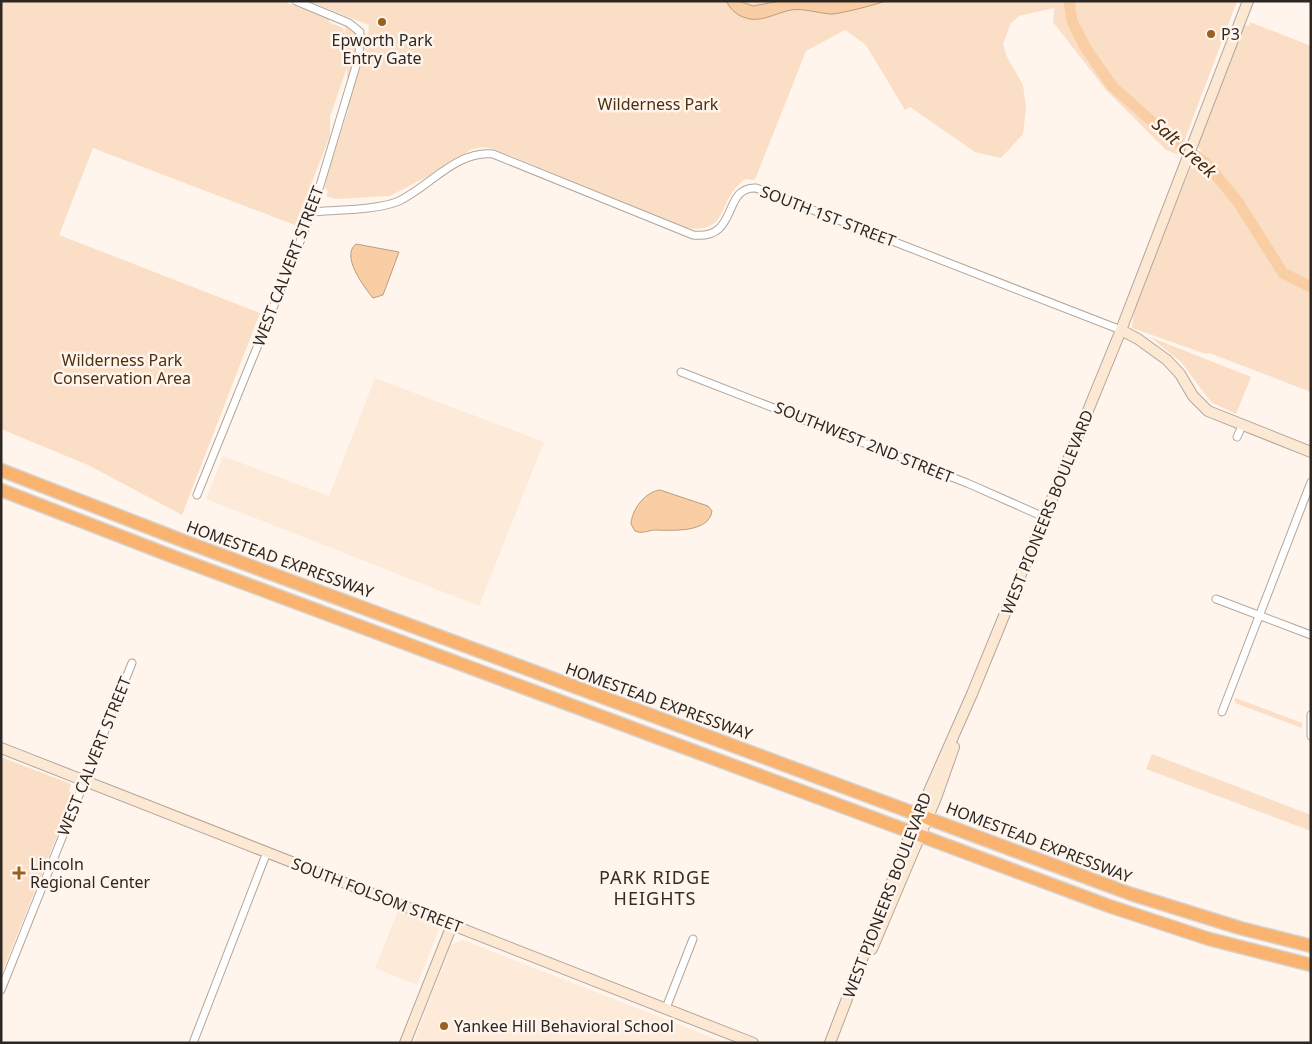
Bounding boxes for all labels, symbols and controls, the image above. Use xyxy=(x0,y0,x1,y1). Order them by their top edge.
marker: Epworth Park Entry Gate xyxy=(376,16,388,28)
place label: P3 xyxy=(1221,23,1240,45)
marker: P3 xyxy=(1205,28,1217,40)
place label: Epworth Park Entry Gate xyxy=(332,29,433,69)
park label: Wilderness Park xyxy=(598,93,719,115)
water label: Salt Creek xyxy=(1147,112,1223,183)
street label: SOUTH 1ST STREET xyxy=(757,180,899,252)
street label: WEST CALVERT STREET xyxy=(247,183,329,349)
park label: Wilderness Park Conservation Area xyxy=(53,349,191,389)
street label: SOUTHWEST 2ND STREET xyxy=(771,396,957,488)
street label: WEST PIONEERS BOULEVARD xyxy=(996,406,1098,618)
street label: HOMESTEAD EXPRESSWAY xyxy=(184,515,377,603)
street label: HOMESTEAD EXPRESSWAY xyxy=(563,657,756,745)
street label: WEST CALVERT STREET xyxy=(52,673,136,839)
street label: WEST PIONEERS BOULEVARD xyxy=(838,789,936,1001)
street label: HOMESTEAD EXPRESSWAY xyxy=(943,796,1136,888)
street label: SOUTH FOLSOM STREET xyxy=(288,852,466,938)
place label: Lincoln Regional Center xyxy=(30,853,151,893)
district label: PARK RIDGE HEIGHTS xyxy=(599,865,711,910)
marker: Lincoln Regional Center xyxy=(12,866,26,880)
place label: Yankee Hill Behavioral School xyxy=(454,1015,674,1037)
marker: Yankee Hill Behavioral School xyxy=(438,1020,450,1032)

